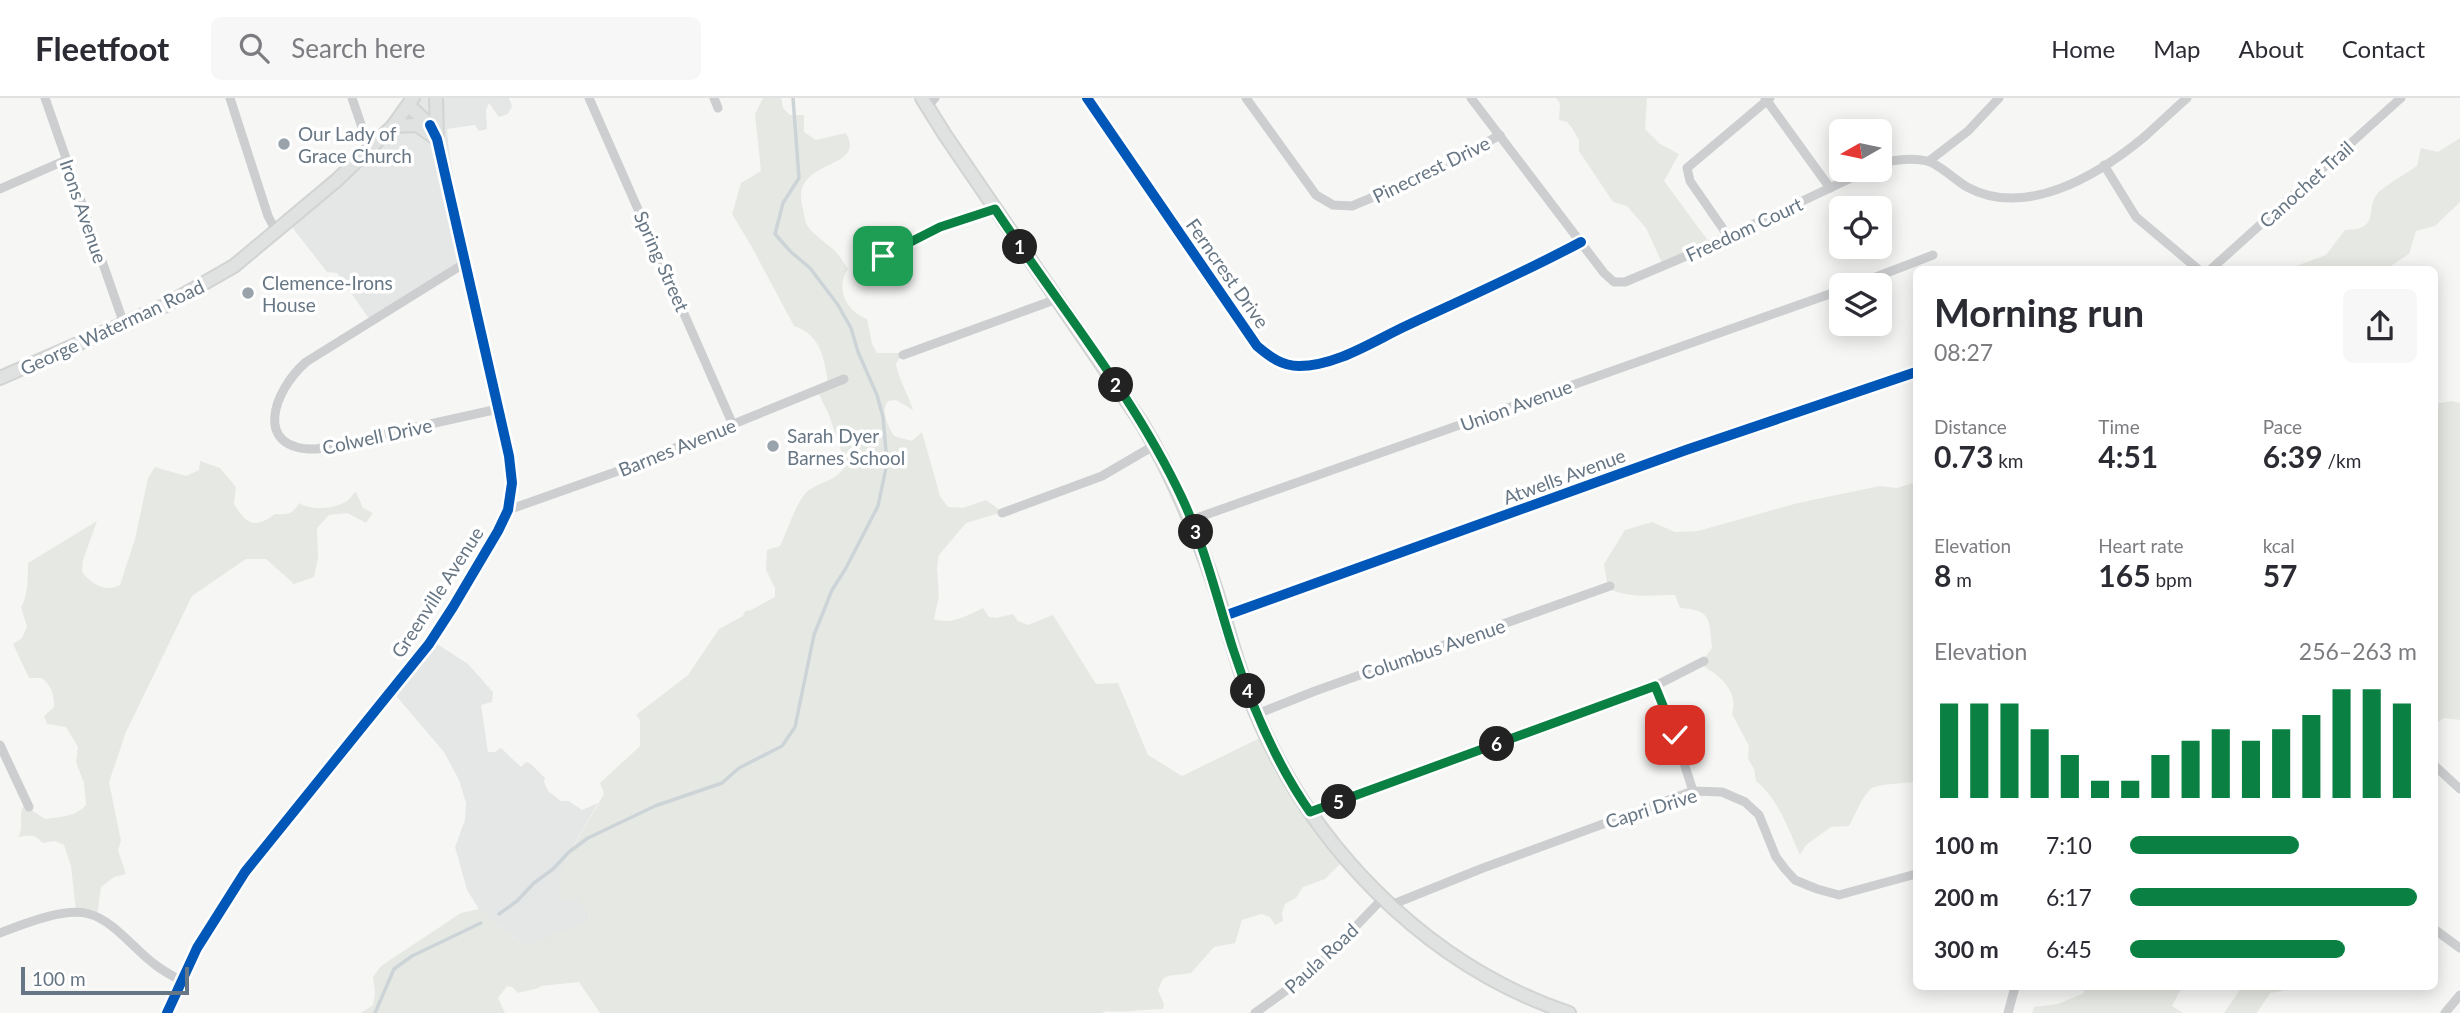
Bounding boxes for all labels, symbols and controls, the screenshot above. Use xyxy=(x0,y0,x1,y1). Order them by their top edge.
search box xyxy=(211,17,701,80)
text: Fleetfoot xyxy=(35,28,169,68)
icon: search xyxy=(235,29,273,67)
text: Search here xyxy=(291,32,425,64)
text: Home xyxy=(2051,34,2115,63)
text: Map xyxy=(2153,34,2201,63)
text: About xyxy=(2239,34,2304,63)
text: Contact xyxy=(2342,34,2425,63)
north arrow xyxy=(1829,119,1892,182)
map controls xyxy=(1829,119,1892,336)
place label: Our Lady of Grace Church xyxy=(298,122,412,167)
street label: Pinecrest Drive xyxy=(1369,131,1493,207)
marker: Our Lady of Grace Church xyxy=(276,136,292,152)
street label: Canochet Trail xyxy=(2254,136,2358,232)
street label: Irons Avenue xyxy=(55,156,113,266)
street label: Freedom Court xyxy=(1682,192,1806,266)
button: locate xyxy=(1829,196,1892,259)
street label: Spring Street xyxy=(630,207,694,315)
street label: Ferncrest Drive xyxy=(1182,214,1274,332)
pin xyxy=(853,226,913,286)
pin: 1 xyxy=(1002,230,1038,264)
text: 1 xyxy=(1014,235,1025,258)
icon: arrive xyxy=(864,237,902,275)
place label: Clemence-Irons House xyxy=(262,271,393,316)
button: layers xyxy=(1829,273,1892,336)
street label: George Waterman Road xyxy=(17,274,207,380)
marker: Clemence-Irons House xyxy=(240,285,256,301)
text: Morning run xyxy=(1934,289,2144,335)
button: share xyxy=(2343,289,2417,363)
text: 08:27 xyxy=(1934,338,1993,366)
pin: 2 xyxy=(1098,368,1134,402)
text: 2 xyxy=(1110,373,1121,396)
street label: Union Avenue xyxy=(1457,374,1575,436)
street label: Colwell Drive xyxy=(320,413,434,459)
street label: Barnes Avenue xyxy=(615,413,739,481)
text: Distance xyxy=(1934,415,2007,438)
text: Time xyxy=(2098,415,2140,438)
text: Pace xyxy=(2263,415,2302,438)
place label: Sarah Dyer Barnes School xyxy=(787,424,905,469)
marker: Sarah Dyer Barnes School xyxy=(765,438,781,454)
text: 0.73 xyxy=(1934,438,1993,474)
text: 4:51 xyxy=(2098,438,2158,474)
text: 6:39 xyxy=(2263,438,2323,474)
street label: Atwells Avenue xyxy=(1500,443,1628,509)
text: km xyxy=(1993,449,2023,472)
text: /km xyxy=(2323,449,2361,472)
pin: 3 xyxy=(1178,514,1214,550)
text: 3 xyxy=(1190,520,1201,543)
street label: Greenville Avenue xyxy=(386,522,488,662)
text: Elevation xyxy=(1934,534,2011,557)
text: Heart rate xyxy=(2098,534,2184,557)
text: kcal xyxy=(2263,534,2295,557)
text: 8 xyxy=(1934,557,1951,593)
text: 165 xyxy=(2098,557,2151,593)
text: 57 xyxy=(2263,557,2297,593)
text: m xyxy=(1951,568,1972,591)
text: bpm xyxy=(2151,568,2192,591)
street label: Columbus Avenue xyxy=(1358,614,1508,684)
text: Elevation xyxy=(1934,637,2027,665)
text: 256–263 m xyxy=(2299,637,2417,665)
pin: 4 xyxy=(1230,674,1266,708)
text: 4 xyxy=(1242,679,1253,702)
pin xyxy=(1645,705,1705,765)
icon: check xyxy=(1656,716,1694,754)
pin: 6 xyxy=(1480,726,1514,762)
text: 6 xyxy=(1491,732,1502,755)
street label: Capri Drive xyxy=(1602,783,1700,833)
pin: 5 xyxy=(1322,784,1356,820)
text: 5 xyxy=(1333,790,1344,813)
text: 100 m xyxy=(1934,831,1999,859)
text: 7:10 xyxy=(2046,831,2092,859)
text: 200 m xyxy=(1934,883,1999,911)
text: 6:17 xyxy=(2046,883,2092,911)
street label: Paula Road xyxy=(1279,918,1363,998)
text: 300 m xyxy=(1934,935,1999,963)
text: 6:45 xyxy=(2046,935,2092,963)
scale bar xyxy=(21,964,189,996)
text: 100 m xyxy=(32,967,86,990)

